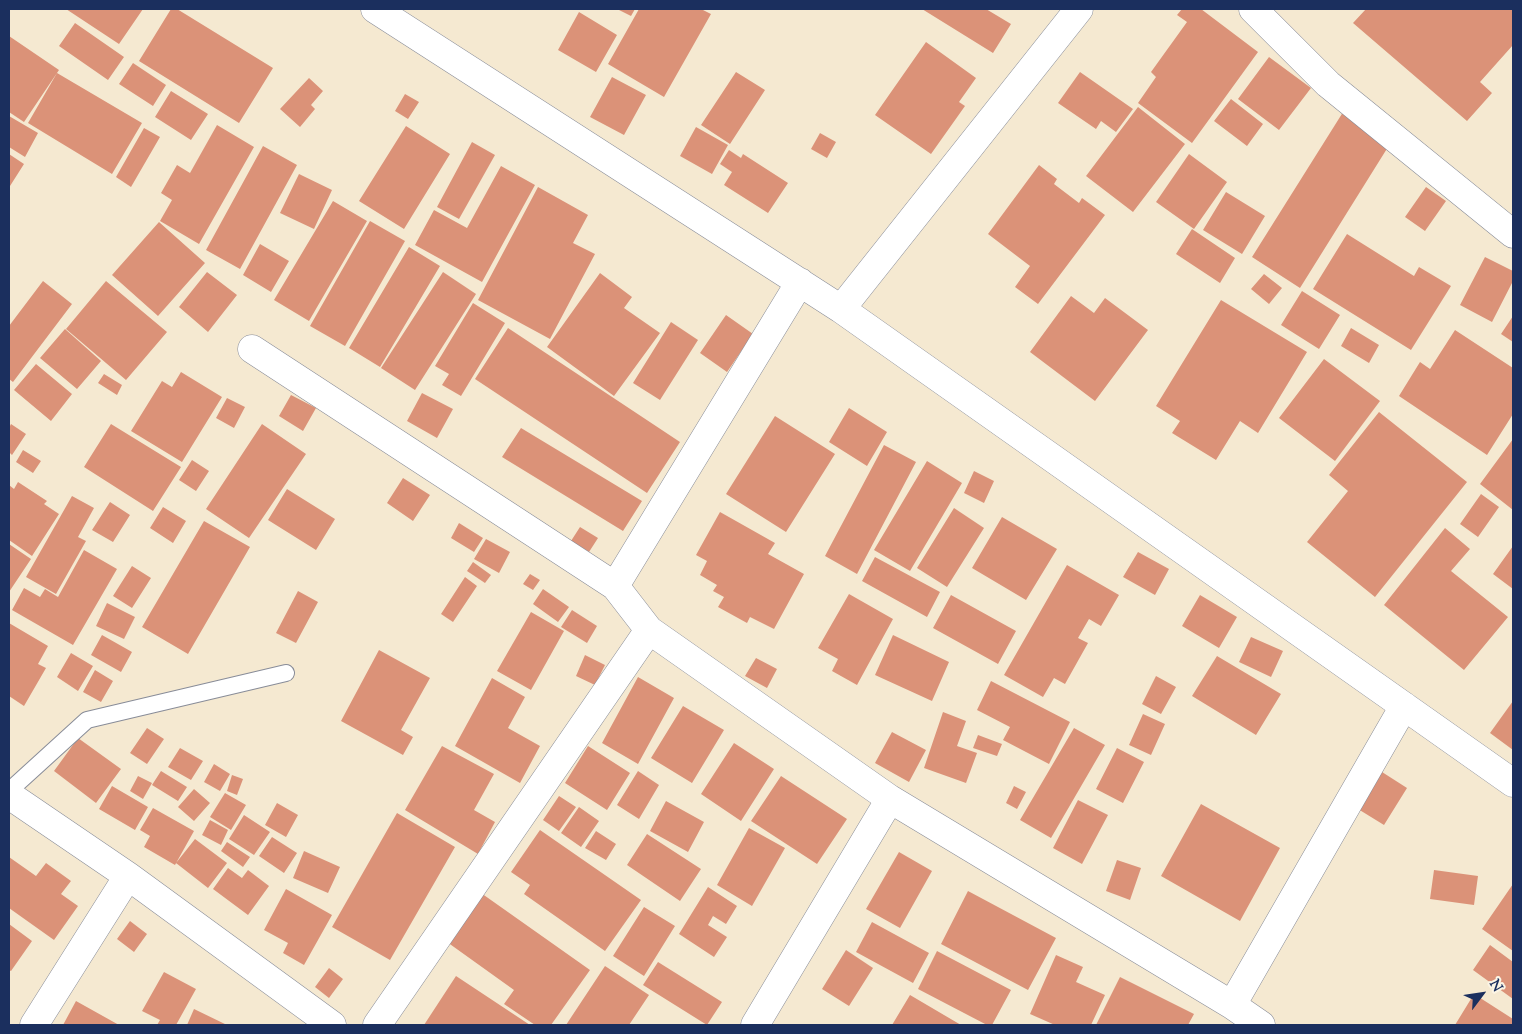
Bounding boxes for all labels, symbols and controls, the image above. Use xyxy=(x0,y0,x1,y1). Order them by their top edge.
north arrow xyxy=(1457,969,1507,1019)
text: N xyxy=(1483,976,1506,996)

